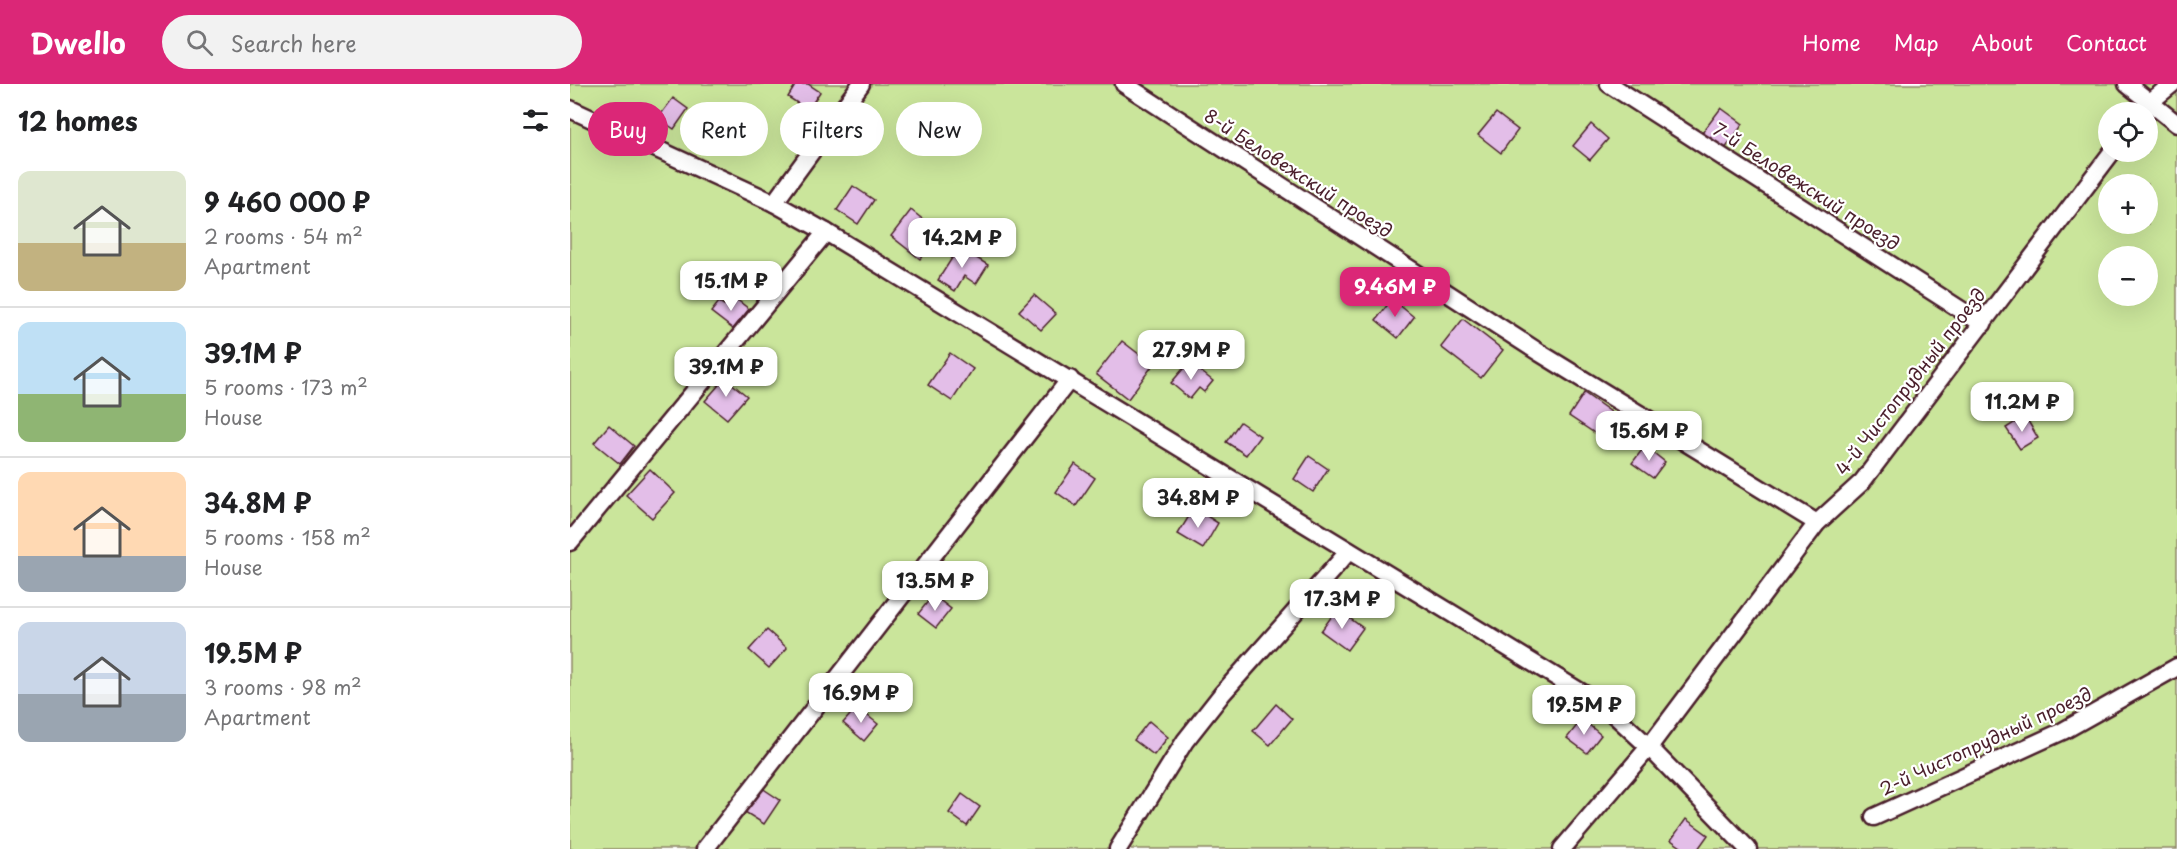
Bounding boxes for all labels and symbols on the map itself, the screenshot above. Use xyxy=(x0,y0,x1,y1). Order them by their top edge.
street label: 8-й Беловежский проезд xyxy=(1199,102,1398,244)
street label: 7-й Беловежский проезд xyxy=(1708,115,1906,256)
pin: 14.2M ₽ xyxy=(907,218,1017,269)
pin: 15.1M ₽ xyxy=(676,261,786,312)
pin: 9.46M ₽ xyxy=(1340,267,1450,318)
street label: 4-й Чистопрудный проезд xyxy=(1828,282,1992,480)
pin: 27.9M ₽ xyxy=(1136,330,1246,381)
pin: 39.1M ₽ xyxy=(671,347,781,398)
pin: 11.2M ₽ xyxy=(1967,382,2077,433)
pin: 15.6M ₽ xyxy=(1594,411,1704,462)
pin: 34.8M ₽ xyxy=(1143,478,1253,529)
pin: 13.5M ₽ xyxy=(880,561,990,612)
pin: 17.3M ₽ xyxy=(1287,579,1397,630)
pin: 16.9M ₽ xyxy=(806,673,916,724)
street label: 2-й Чистопрудный проезд xyxy=(1875,679,2096,802)
pin: 19.5M ₽ xyxy=(1529,685,1639,736)

